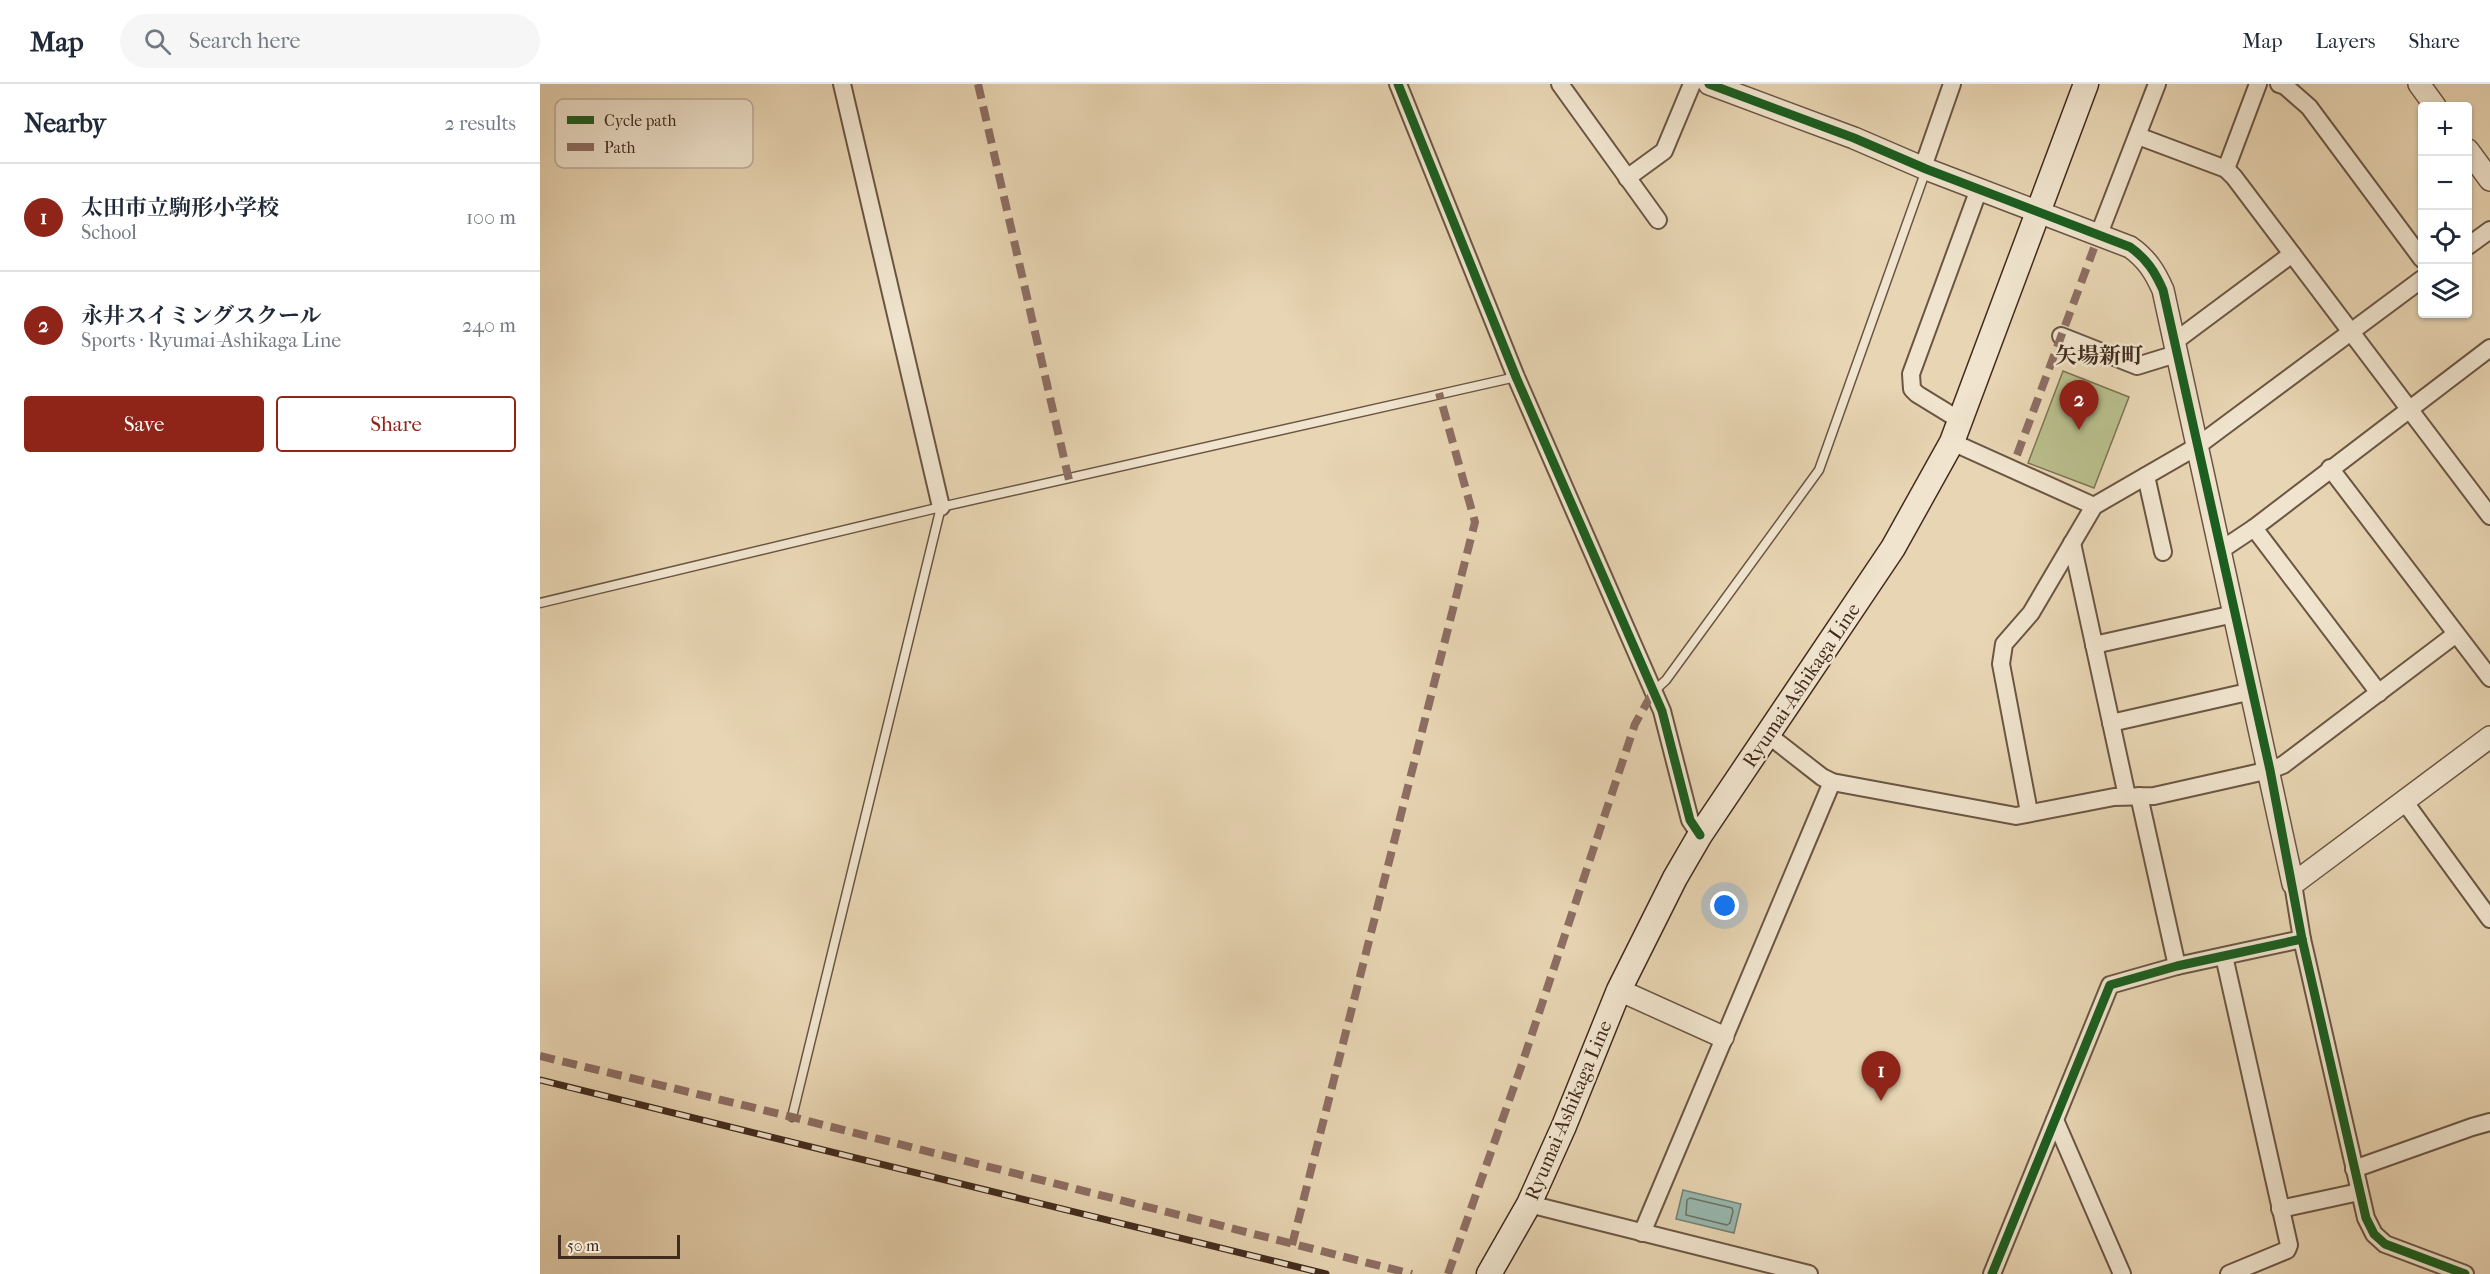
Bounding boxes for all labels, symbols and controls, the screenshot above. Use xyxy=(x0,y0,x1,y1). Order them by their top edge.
search box xyxy=(120,14,540,68)
text: Map xyxy=(30,25,84,58)
icon: search xyxy=(141,25,174,58)
text: Search here xyxy=(189,28,300,54)
text: Map xyxy=(2242,29,2283,53)
text: Layers xyxy=(2316,29,2375,53)
text: Share xyxy=(2408,29,2460,53)
legend xyxy=(555,99,753,168)
map controls xyxy=(2418,102,2472,318)
button: + xyxy=(2418,102,2472,156)
text: Nearby xyxy=(24,108,106,139)
text: Cycle path xyxy=(604,111,676,130)
text: 2 results xyxy=(445,112,516,135)
text: Path xyxy=(604,138,636,157)
button: − xyxy=(2418,156,2472,210)
text: 太田市立駒形小学校 xyxy=(81,195,279,221)
text: 1 xyxy=(40,206,47,229)
text: 100 m xyxy=(466,206,516,229)
button: locate xyxy=(2418,210,2472,264)
text: School xyxy=(81,221,137,244)
button: layers xyxy=(2418,264,2472,318)
text: 永井スイミングスクール xyxy=(81,303,321,329)
text: 2 xyxy=(38,314,49,337)
text: 240 m xyxy=(462,314,516,337)
text: Sports · Ryumai-Ashikaga Line xyxy=(81,329,341,352)
district label: 矢場新町 xyxy=(2055,343,2143,369)
pin: 2 xyxy=(2060,380,2098,430)
button: Save xyxy=(24,396,264,452)
button: Share xyxy=(276,396,516,452)
street label: Ryumai-Ashikaga Line xyxy=(1738,599,1865,772)
your location xyxy=(1710,891,1739,920)
street label: Ryumai-Ashikaga Line xyxy=(1520,1017,1617,1204)
pin: 1 xyxy=(1862,1052,1900,1101)
scale bar xyxy=(558,1232,680,1260)
text: 50 m xyxy=(567,1236,599,1255)

